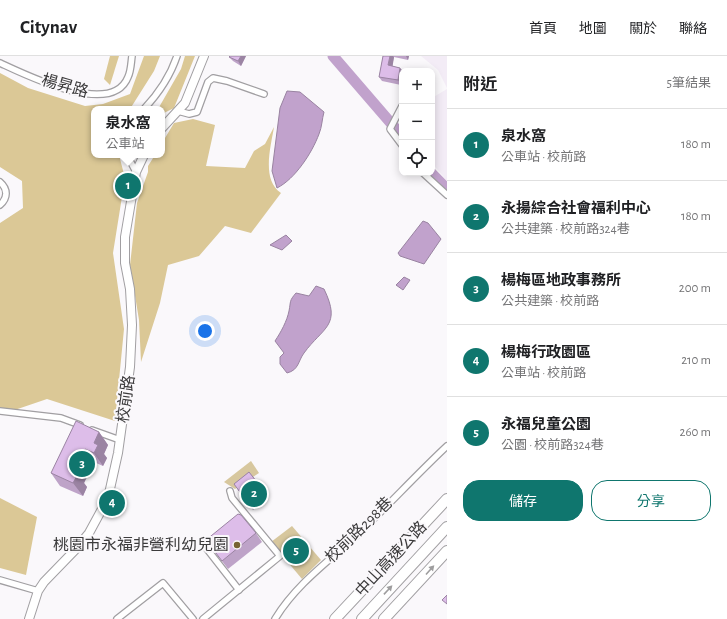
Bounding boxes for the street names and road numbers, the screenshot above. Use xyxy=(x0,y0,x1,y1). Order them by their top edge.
street label: 楊昇路 xyxy=(40,71,91,100)
street label: 校前路 xyxy=(114,374,137,424)
street label: 校前路298巷 xyxy=(322,494,396,566)
street label: 中山高速公路 xyxy=(352,518,430,600)

